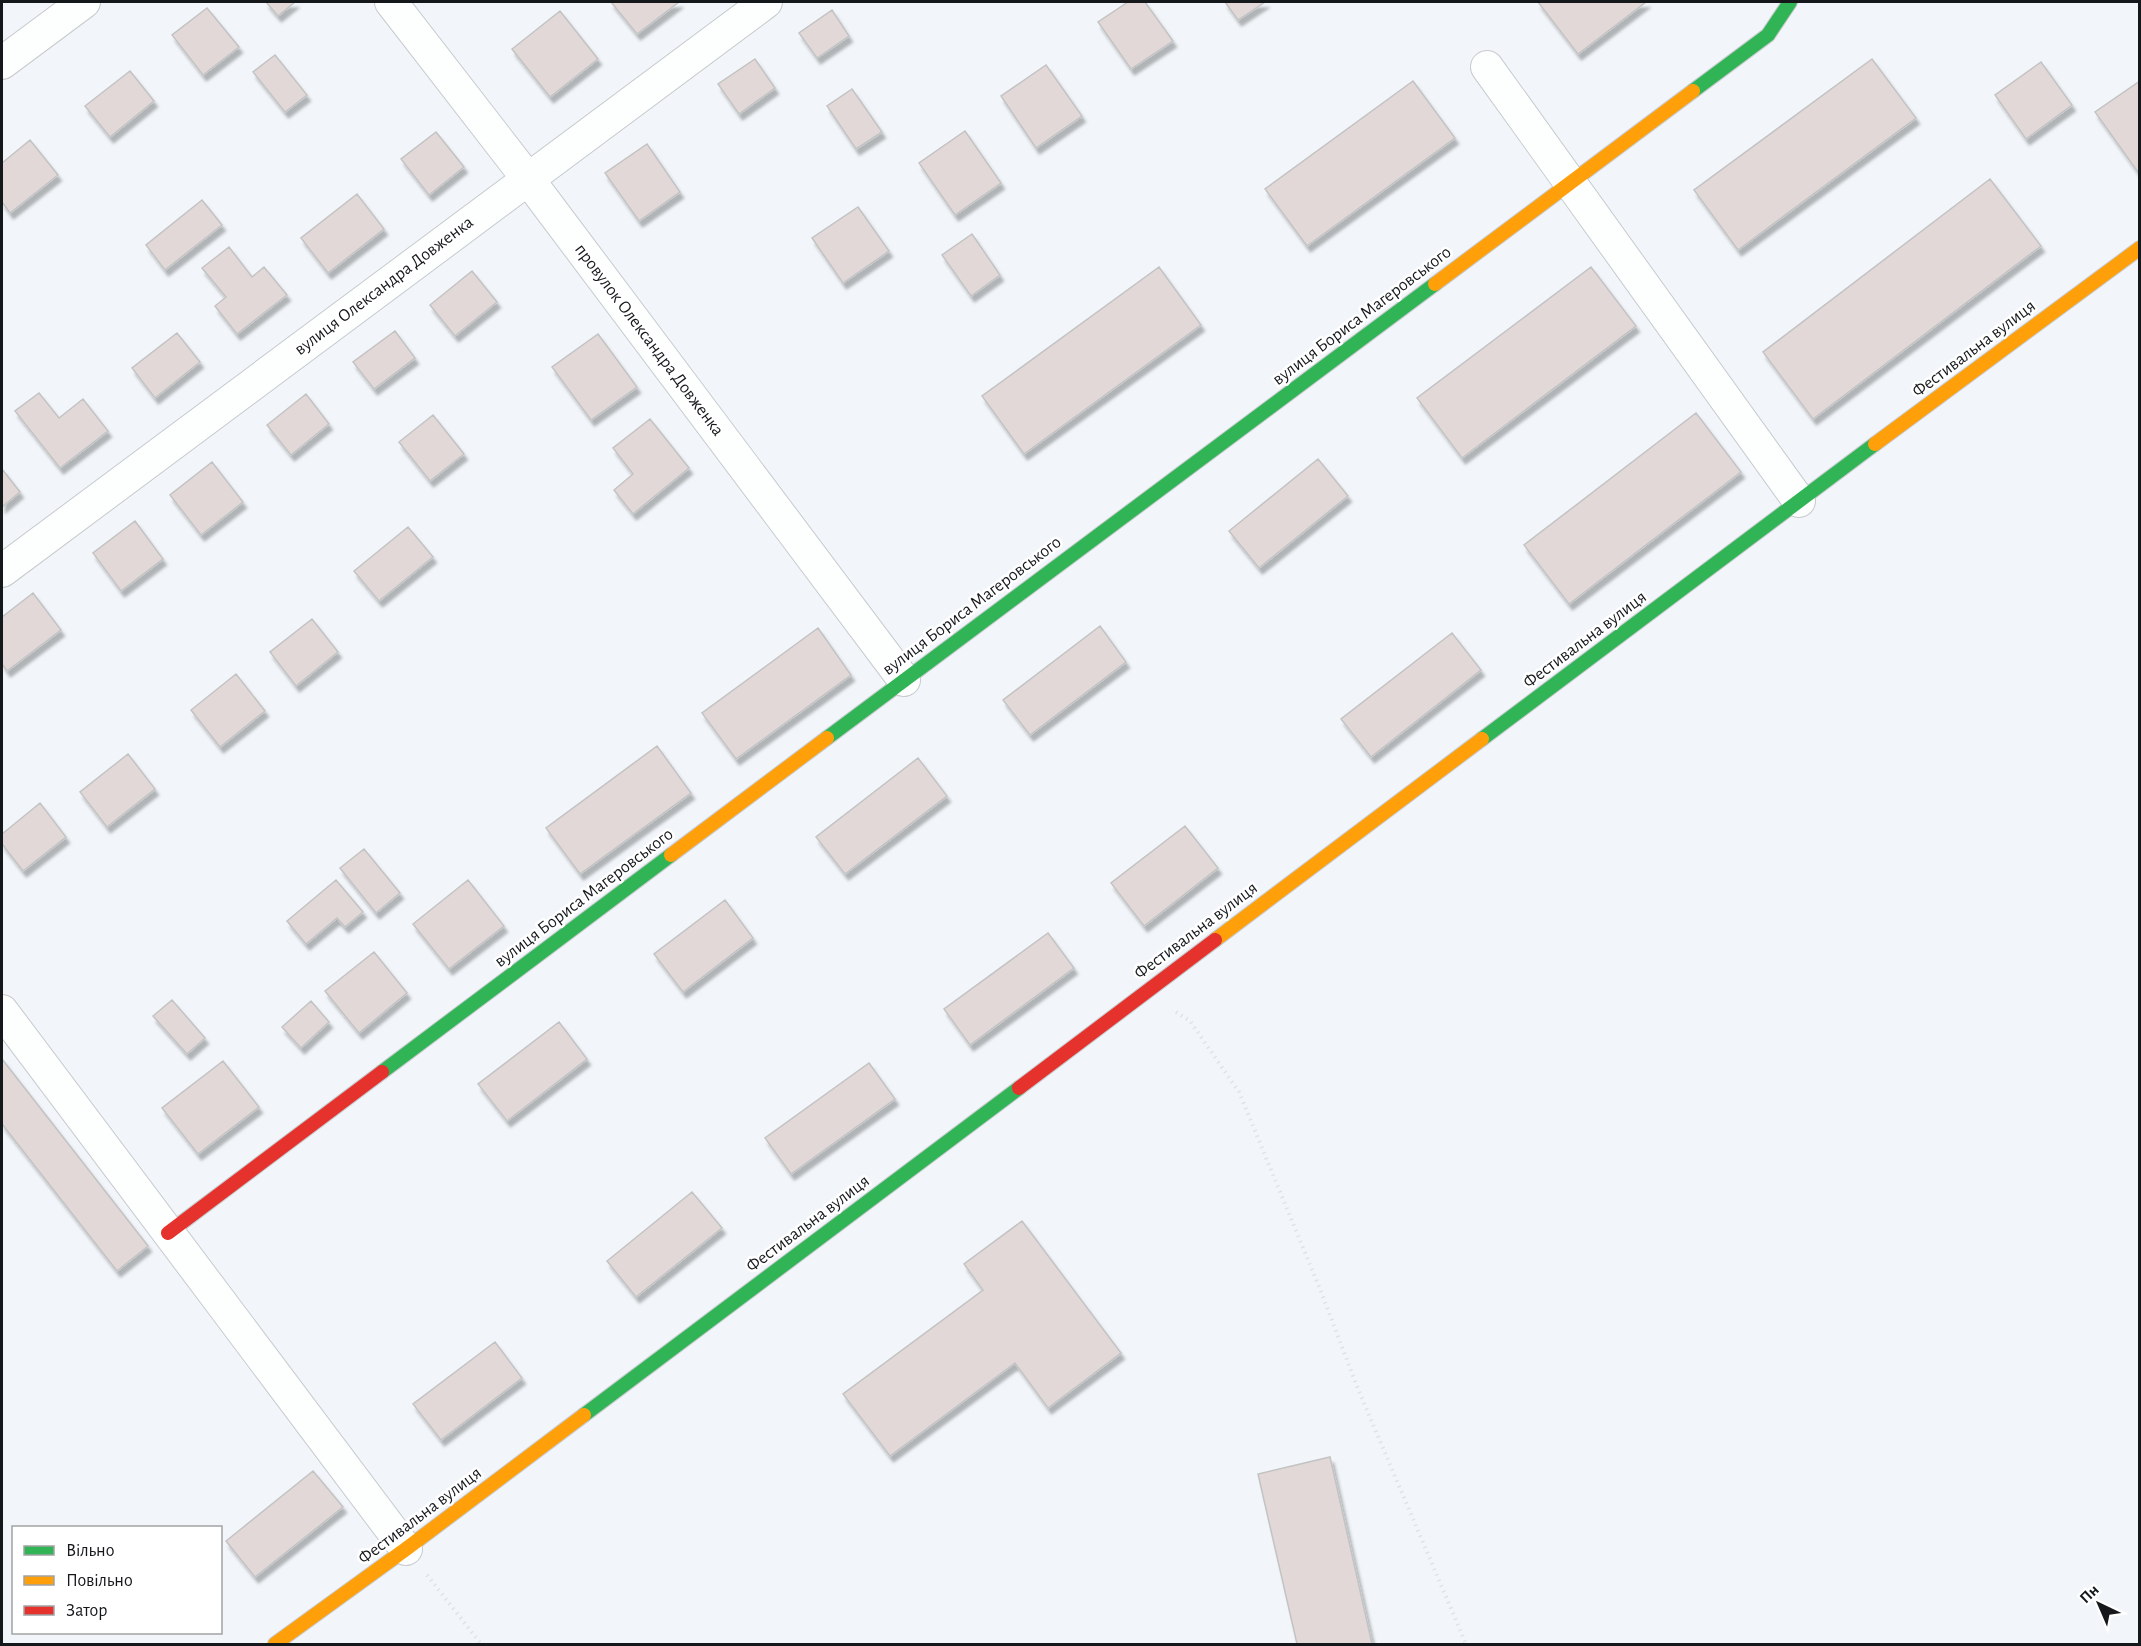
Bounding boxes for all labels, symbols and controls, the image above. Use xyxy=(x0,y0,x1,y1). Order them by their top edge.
street label: вулиця Олександра Довженка xyxy=(291,213,477,359)
street label: провулок Олександра Довженка xyxy=(571,241,727,439)
street label: вулиця Бориса Магеровського xyxy=(1269,243,1455,389)
street label: Фестивальна вулиця xyxy=(1909,297,2039,401)
street label: вулиця Бориса Магеровського xyxy=(879,533,1065,679)
street label: Фестивальна вулиця xyxy=(1520,588,1650,692)
street label: вулиця Бориса Магеровського xyxy=(491,825,677,971)
street label: Фестивальна вулиця xyxy=(1131,879,1261,983)
street label: Фестивальна вулиця xyxy=(743,1172,873,1276)
street label: Фестивальна вулиця xyxy=(355,1464,485,1568)
legend xyxy=(12,1526,222,1634)
text: Вільно xyxy=(66,1542,114,1560)
text: Повільно xyxy=(66,1572,133,1590)
north arrow xyxy=(2069,1574,2129,1634)
text: Пн xyxy=(2077,1581,2102,1606)
text: Затор xyxy=(66,1602,107,1620)

